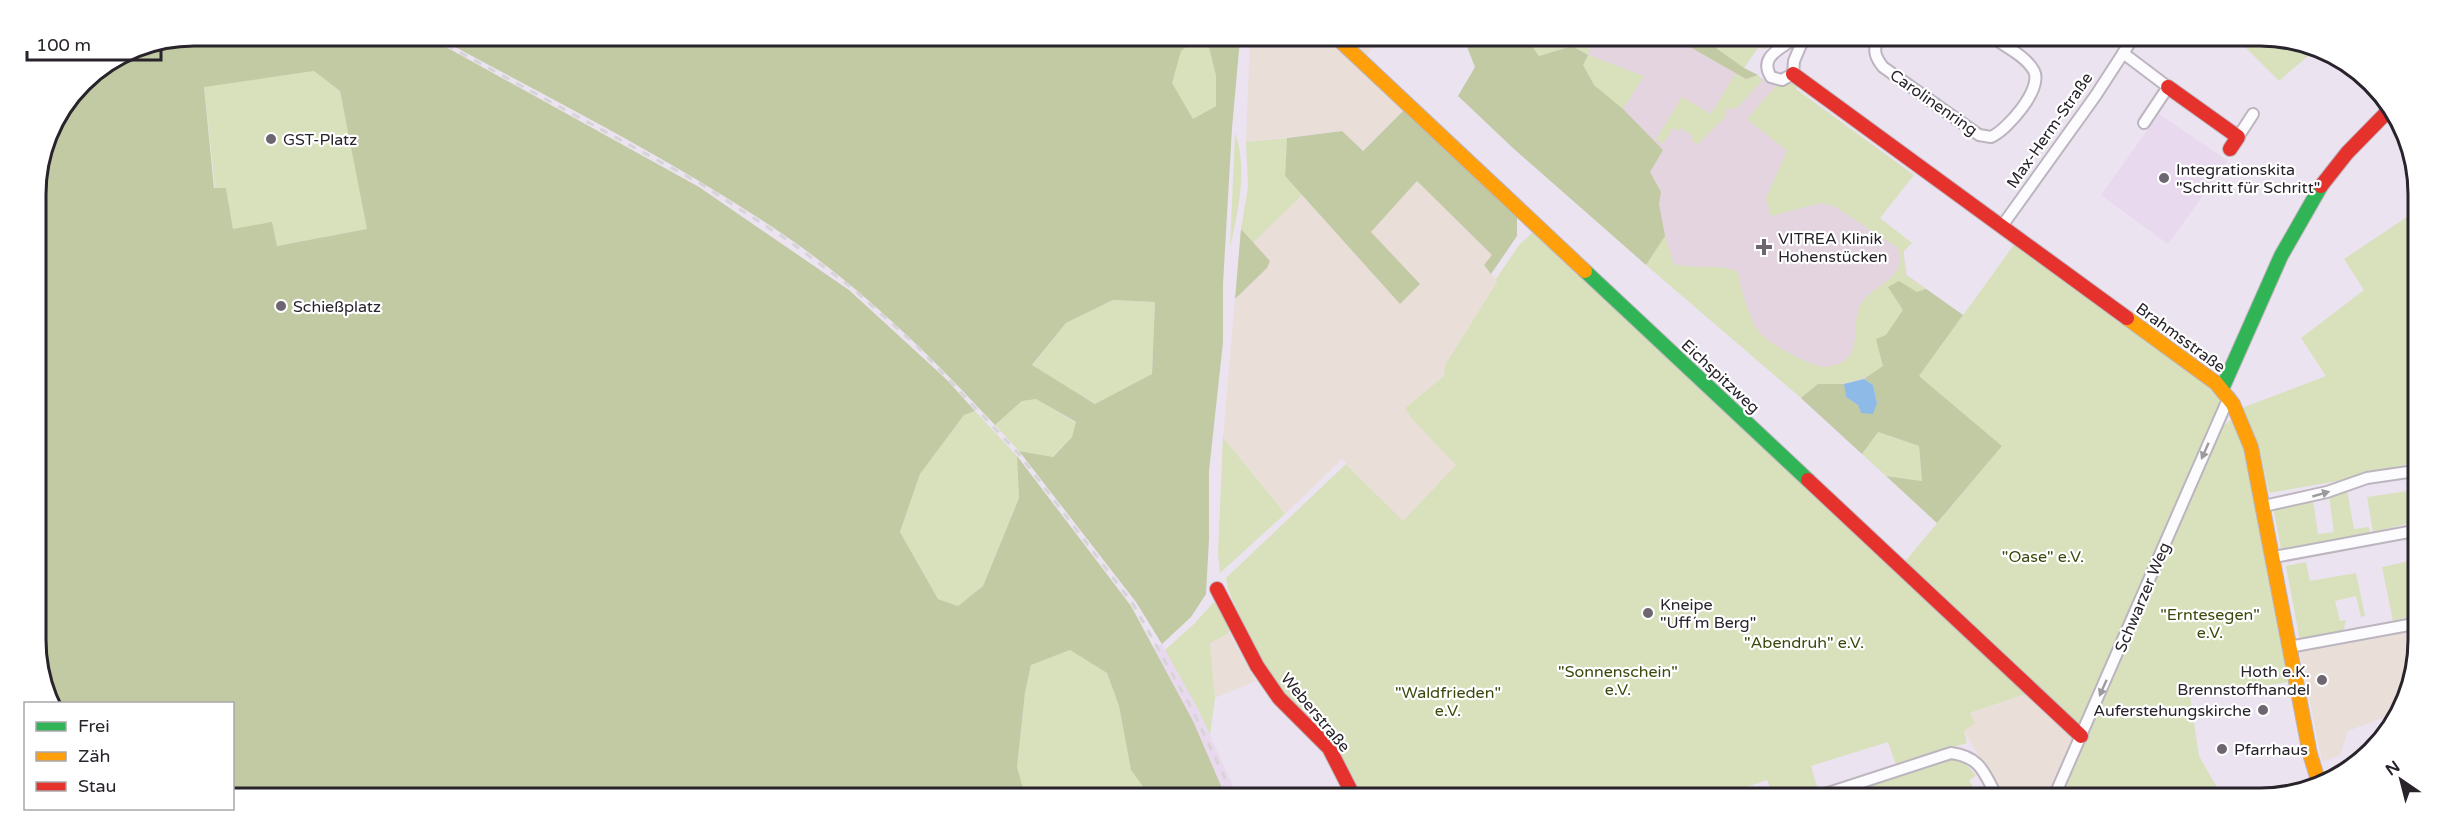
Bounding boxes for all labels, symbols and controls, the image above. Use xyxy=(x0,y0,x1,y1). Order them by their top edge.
scale bar xyxy=(27,24,160,62)
text: 100 m xyxy=(36,34,91,56)
street label: Carolinenring xyxy=(1886,65,1981,140)
street label: Max-Herm-Straße xyxy=(2002,69,2097,192)
place label: GST-Platz xyxy=(283,130,357,150)
marker: GST-Platz xyxy=(264,132,278,146)
place label: Integrationskita "Schritt für Schritt" xyxy=(2176,160,2320,198)
marker: Integrationskita "Schritt für Schritt" xyxy=(2157,171,2171,185)
place label: VITREA Klinik Hohenstücken xyxy=(1778,229,1888,267)
marker: VITREA Klinik Hohenstücken xyxy=(1755,238,1773,256)
place label: Schießplatz xyxy=(293,297,381,317)
marker: Schießplatz xyxy=(274,299,288,313)
street label: Brahmsstraße xyxy=(2132,299,2229,377)
street label: Eichspitzweg xyxy=(1677,335,1764,418)
one-way arrow xyxy=(2201,442,2210,459)
one-way arrow xyxy=(2312,488,2330,498)
street label: Schwarzer Weg xyxy=(2111,539,2175,655)
park label: "Oase" e.V. xyxy=(2002,547,2084,567)
place label: Kneipe "Uff´m Berg" xyxy=(1660,595,1756,633)
park label: "Erntesegen" e.V. xyxy=(2160,605,2260,643)
marker: Kneipe "Uff´m Berg" xyxy=(1641,606,1655,620)
park label: "Abendruh" e.V. xyxy=(1744,633,1864,653)
park label: "Sonnenschein" e.V. xyxy=(1558,662,1678,700)
place label: Hoth e.K. Brennstoffhandel xyxy=(2177,662,2310,700)
street label: Weberstraße xyxy=(1276,669,1354,756)
marker: Hoth e.K. Brennstoffhandel xyxy=(2315,673,2329,687)
one-way arrow xyxy=(2098,679,2108,697)
park label: "Waldfrieden" e.V. xyxy=(1395,683,1501,721)
place label: Auferstehungskirche xyxy=(2093,701,2251,721)
legend xyxy=(24,702,234,810)
marker: Auferstehungskirche xyxy=(2256,703,2270,717)
text: Frei xyxy=(78,715,110,737)
place label: Pfarrhaus xyxy=(2234,740,2308,760)
marker: Pfarrhaus xyxy=(2215,742,2229,756)
text: Zäh xyxy=(78,745,111,767)
north arrow xyxy=(2371,750,2431,810)
text: N xyxy=(2382,757,2404,780)
text: Stau xyxy=(78,775,117,797)

